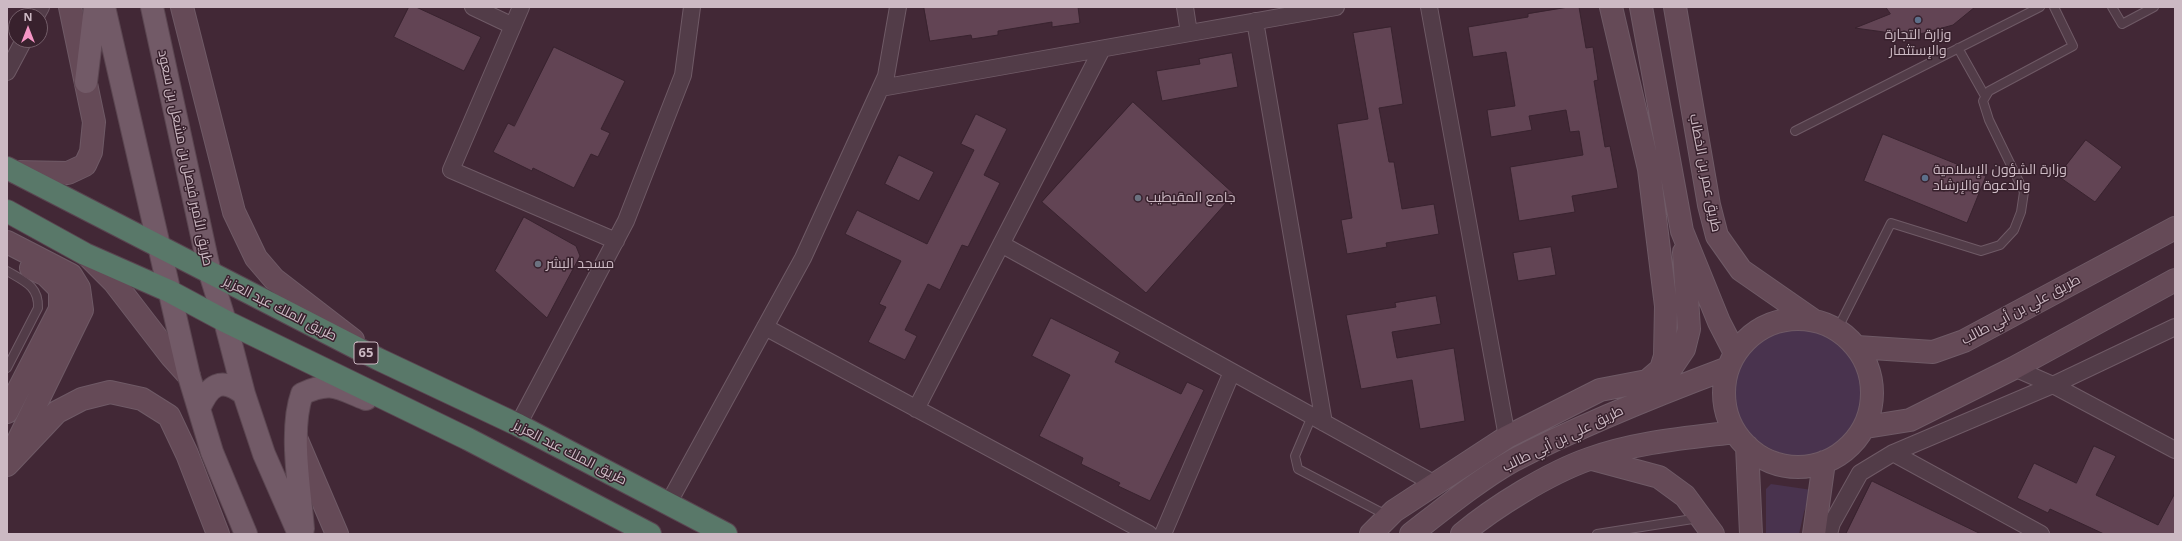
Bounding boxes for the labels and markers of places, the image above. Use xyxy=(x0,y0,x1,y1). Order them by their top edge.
marker: وزارة التجارة والإستثمار xyxy=(1913,15,1923,25)
place label: وزارة التجارة والإستثمار xyxy=(1885,27,1951,60)
place label: وزارة الشؤون الإسلامية والدعوة والإرشاد xyxy=(1933,162,2067,194)
marker: وزارة الشؤون الإسلامية والدعوة والإرشاد xyxy=(1920,173,1930,183)
place label: جامع المقيطيب xyxy=(1146,190,1236,206)
marker: جامع المقيطيب xyxy=(1133,193,1143,203)
place label: مسجد البشر xyxy=(546,256,614,272)
marker: مسجد البشر xyxy=(533,259,543,269)

